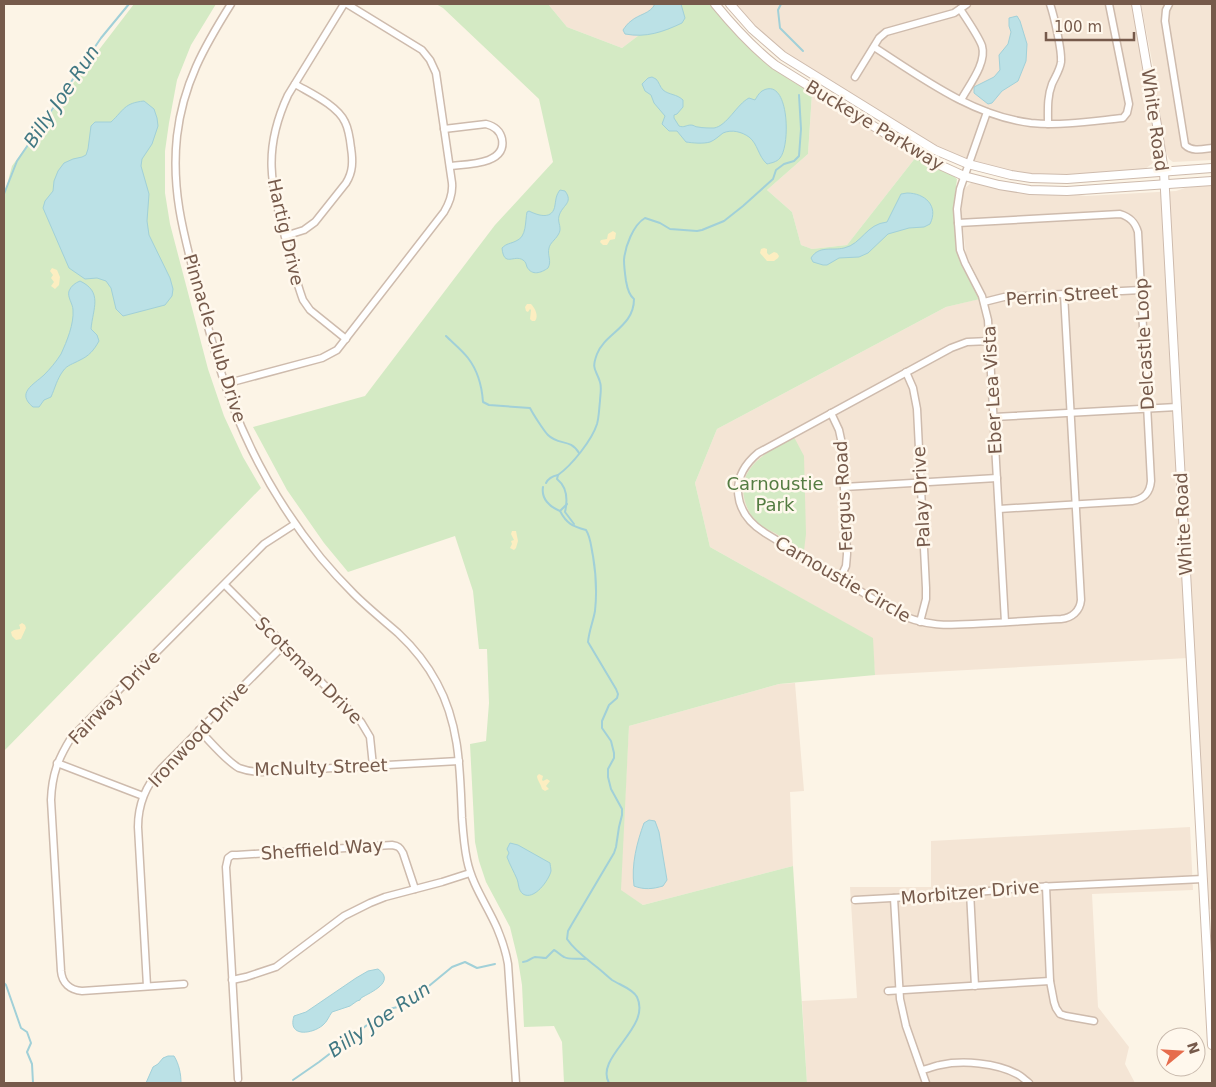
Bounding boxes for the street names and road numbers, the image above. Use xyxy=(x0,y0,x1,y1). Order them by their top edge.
street label: White Road xyxy=(1137,67,1173,173)
street label: Buckeye Parkway xyxy=(802,76,948,175)
street label: Hartig Drive xyxy=(263,176,309,288)
street label: Pinnacle Club Drive xyxy=(179,251,251,425)
street label: Delcastle Loop xyxy=(1130,277,1158,411)
street label: Perrin Street xyxy=(1005,281,1119,309)
street label: Eber Lea Vista xyxy=(978,325,1006,455)
street label: Fergus Road xyxy=(830,440,856,552)
street label: Palay Drive xyxy=(908,446,934,548)
street label: White Road xyxy=(1170,472,1196,576)
street label: Carnoustie Circle xyxy=(771,532,915,626)
street label: Scotsman Drive xyxy=(251,612,367,728)
street label: Fairway Drive xyxy=(64,646,164,748)
street label: Ironwood Drive xyxy=(144,677,252,791)
street label: McNulty Street xyxy=(254,754,388,780)
street label: Sheffield Way xyxy=(260,834,384,864)
street label: Morbitzer Drive xyxy=(900,875,1040,909)

